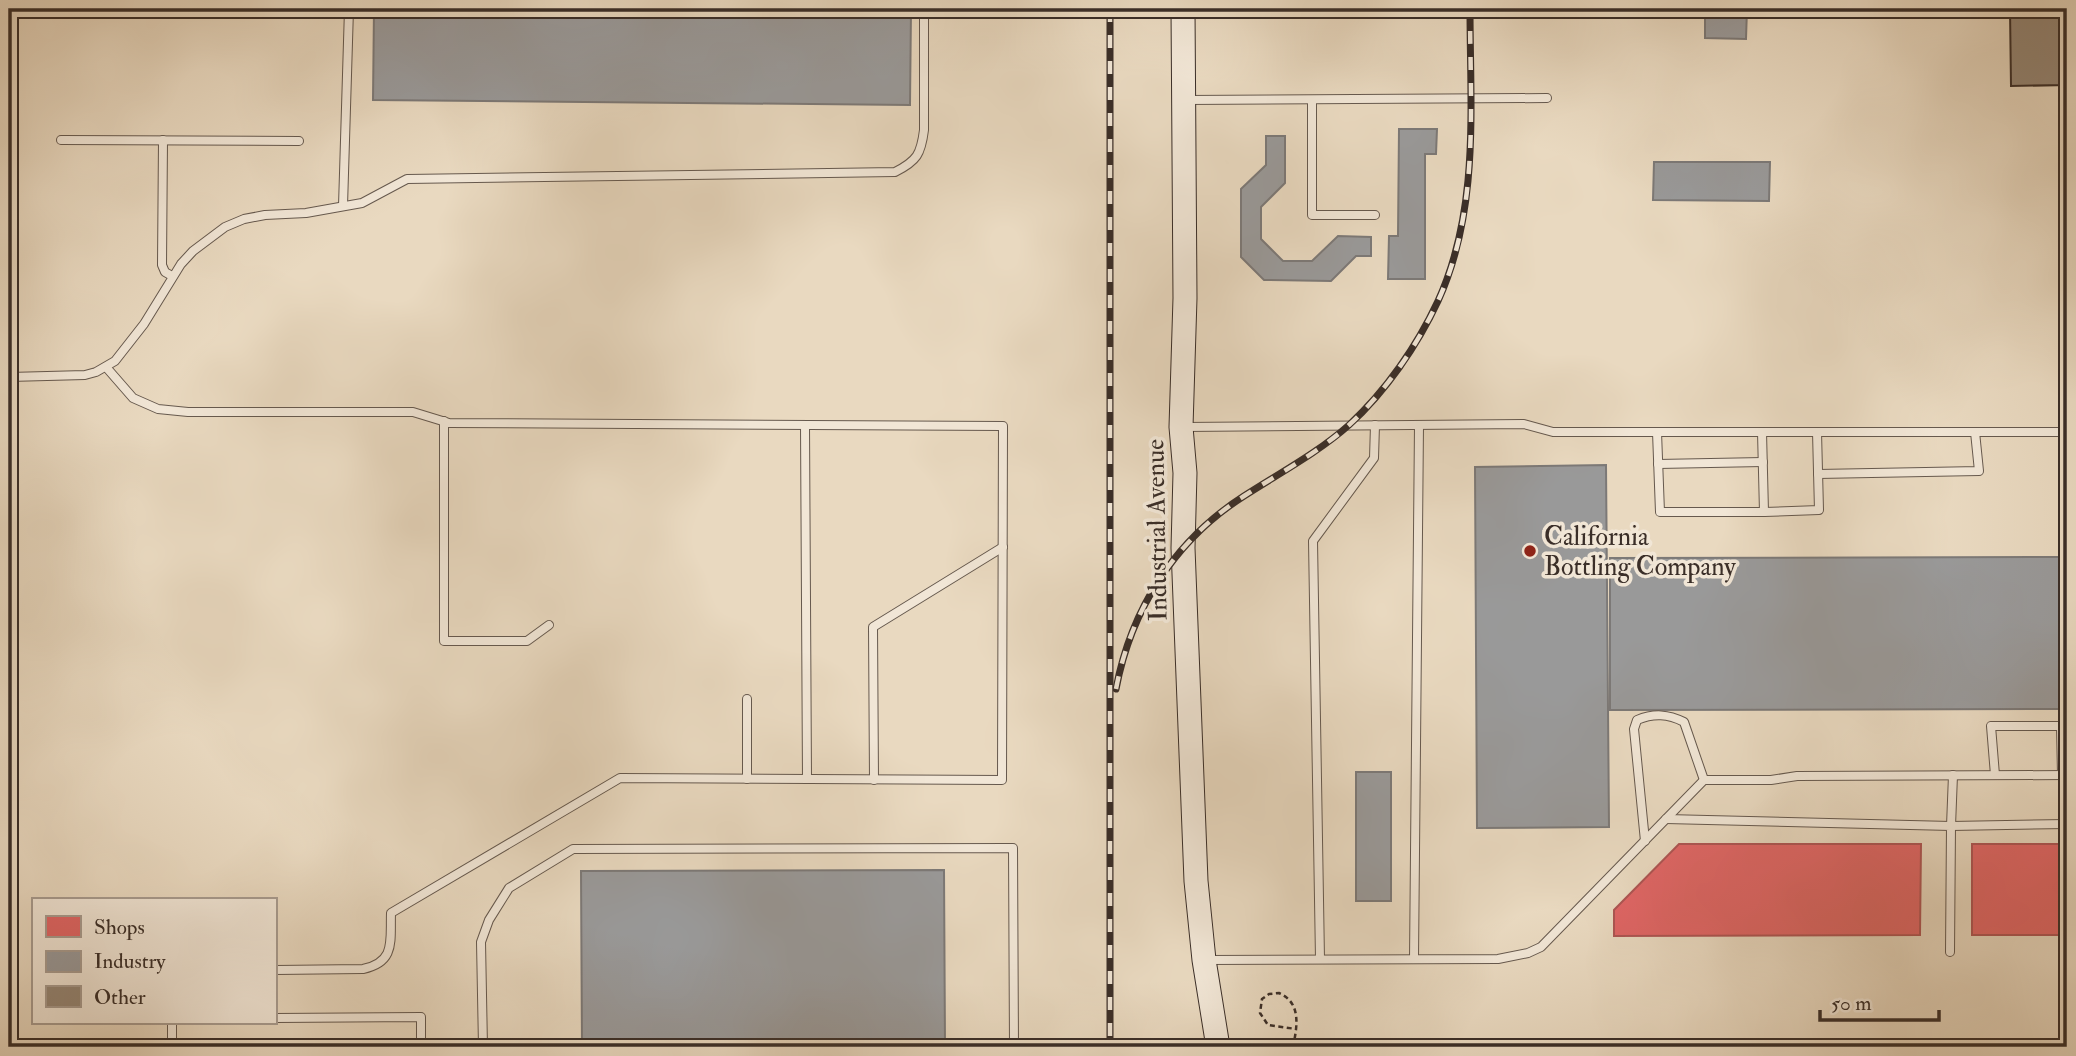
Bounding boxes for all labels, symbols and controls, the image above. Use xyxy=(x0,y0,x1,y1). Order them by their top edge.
street label: Industrial Avenue xyxy=(1139,439,1175,621)
place label: California Bottling Company xyxy=(1544,521,1736,584)
marker: California Bottling Company xyxy=(1522,543,1538,559)
legend xyxy=(32,898,276,1024)
text: Shops xyxy=(94,914,145,941)
text: Industry xyxy=(94,948,166,975)
scale bar xyxy=(1820,979,1940,1023)
text: Other xyxy=(94,984,146,1011)
text: 50 m xyxy=(1831,990,1872,1017)

